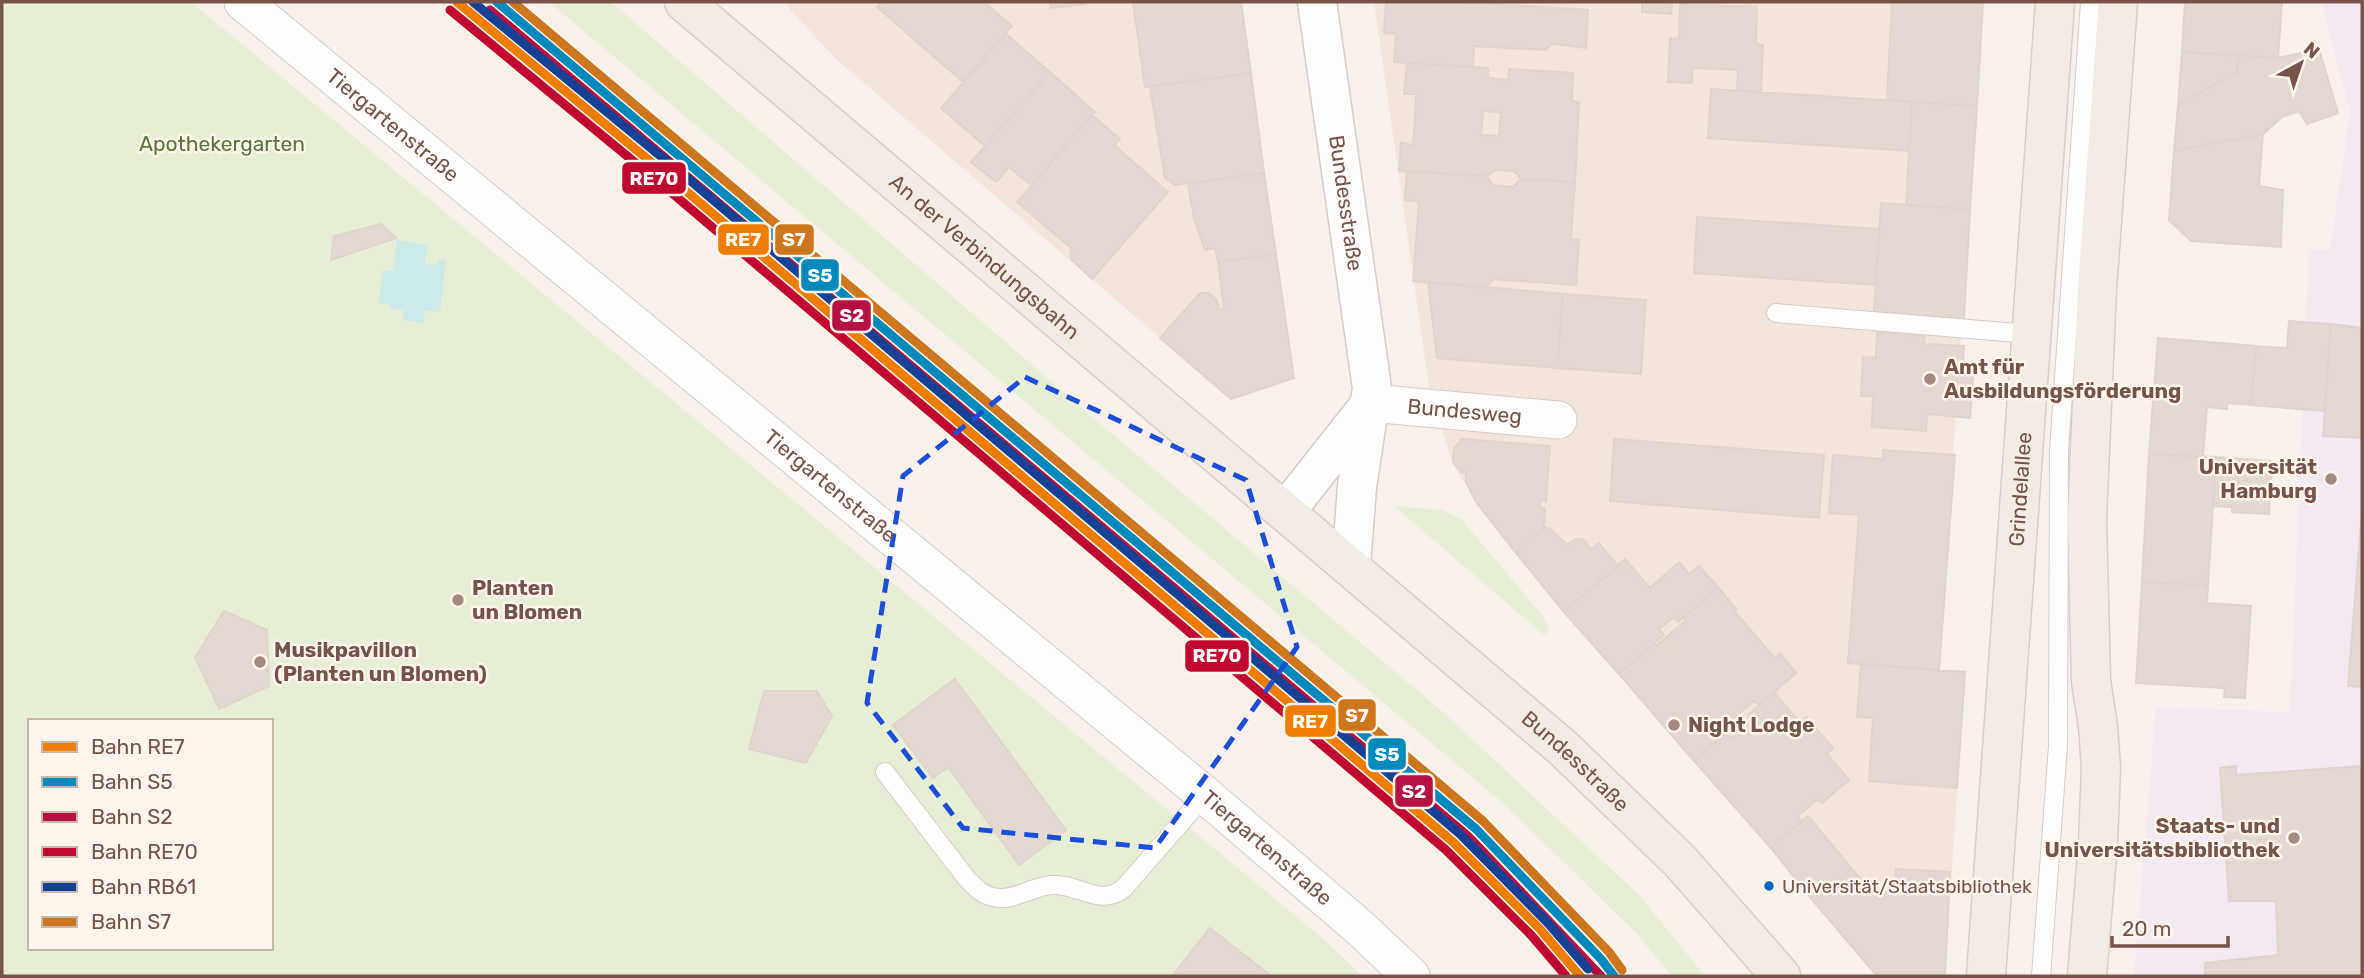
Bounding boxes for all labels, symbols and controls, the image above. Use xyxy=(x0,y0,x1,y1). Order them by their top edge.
north arrow xyxy=(2266,28,2336,98)
text: N xyxy=(2299,37,2324,64)
street label: Tiergartenstraße xyxy=(322,63,464,187)
park label: Apothekergarten xyxy=(139,131,305,156)
street label: Bundesstraße xyxy=(1324,133,1368,272)
line badge: RE70 xyxy=(621,161,687,195)
text: RE70 xyxy=(629,167,679,190)
street label: An der Verbindungsbahn xyxy=(884,169,1085,344)
line badge: RE7 xyxy=(717,223,770,256)
line badge: S7 xyxy=(774,223,815,256)
text: RE7 xyxy=(725,228,761,251)
text: S7 xyxy=(782,228,806,251)
line badge: S5 xyxy=(800,258,840,292)
text: S5 xyxy=(808,264,832,287)
line badge: S2 xyxy=(831,299,872,332)
text: S2 xyxy=(840,304,864,327)
place label: Amt für Ausbildungsförderung xyxy=(1944,354,2181,403)
marker: Amt für Ausbildungsförderung xyxy=(1922,371,1938,387)
street label: Bundesweg xyxy=(1406,393,1523,429)
street label: Tiergartenstraße xyxy=(759,424,902,547)
street label: Grindelallee xyxy=(2003,431,2037,547)
place label: Universität Hamburg xyxy=(2199,454,2317,503)
marker: Universität Hamburg xyxy=(2323,471,2339,487)
place label: Planten un Blomen xyxy=(472,575,582,624)
marker: Planten un Blomen xyxy=(450,592,466,608)
place label: Musikpavillon (Planten un Blomen) xyxy=(274,637,487,686)
line badge: RE70 xyxy=(1184,639,1250,673)
text: RE70 xyxy=(1192,644,1242,667)
marker: Musikpavillon (Planten un Blomen) xyxy=(252,654,268,670)
line badge: S7 xyxy=(1337,698,1377,732)
line badge: RE7 xyxy=(1284,704,1337,738)
text: S7 xyxy=(1345,704,1369,727)
street label: Bundesstraße xyxy=(1517,706,1634,817)
text: RE7 xyxy=(1292,710,1328,733)
place label: Night Lodge xyxy=(1688,712,1815,737)
marker: Night Lodge xyxy=(1666,717,1682,733)
legend xyxy=(28,719,273,950)
text: Bahn RE7 xyxy=(91,734,185,759)
line badge: S5 xyxy=(1367,737,1407,771)
text: S5 xyxy=(1375,743,1399,766)
text: Bahn S5 xyxy=(91,769,173,794)
line badge: S2 xyxy=(1394,774,1434,808)
text: S2 xyxy=(1402,780,1426,803)
street label: Tiergartenstraße xyxy=(1197,785,1337,910)
text: Bahn S2 xyxy=(91,804,173,829)
place label: Staats- und Universitätsbibliothek xyxy=(2045,813,2281,862)
marker: Staats- und Universitätsbibliothek xyxy=(2286,830,2302,846)
text: Bahn RE70 xyxy=(91,839,198,864)
text: Bahn RB61 xyxy=(91,874,196,899)
place label: Universität/Staatsbibliothek xyxy=(1782,875,2032,898)
marker: Universität/Staatsbibliothek xyxy=(1762,879,1776,893)
scale bar xyxy=(2112,904,2228,948)
text: Bahn S7 xyxy=(91,909,171,934)
text: 20 m xyxy=(2122,916,2171,941)

